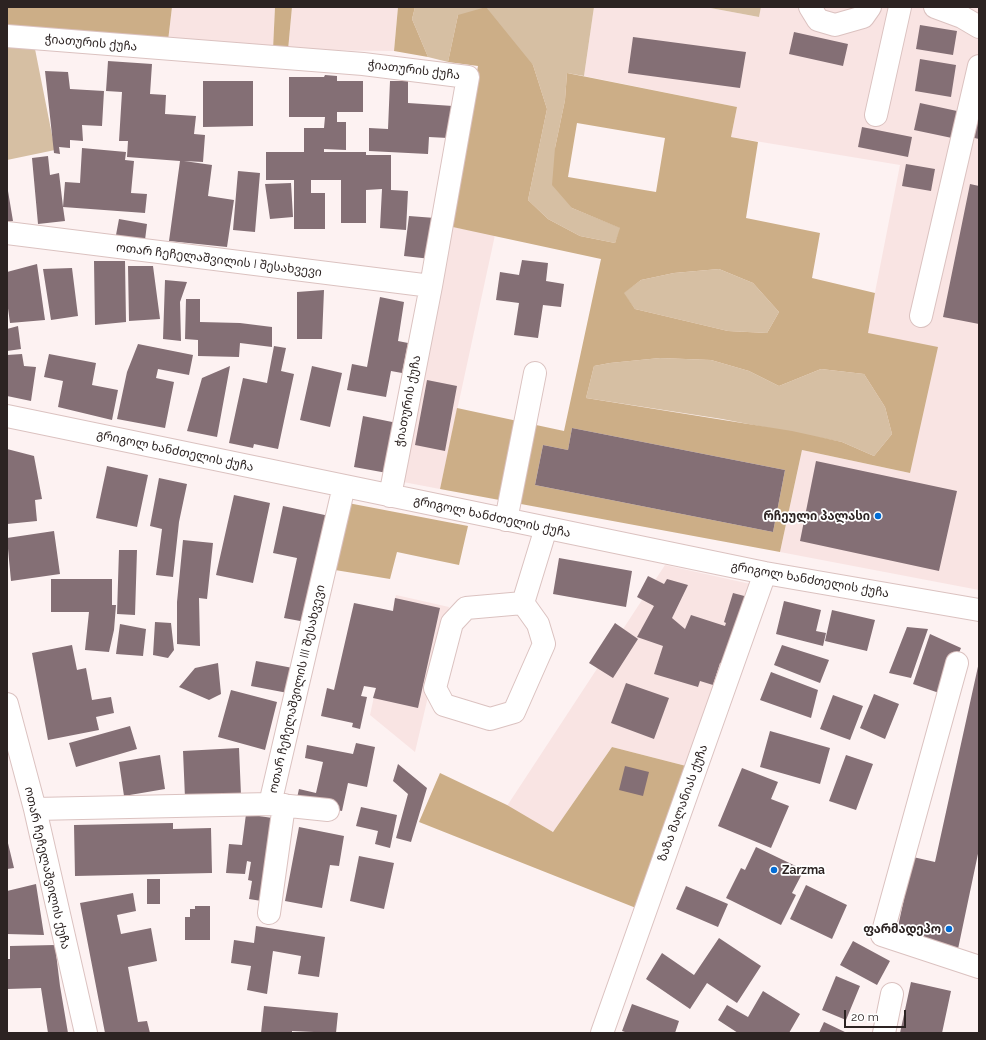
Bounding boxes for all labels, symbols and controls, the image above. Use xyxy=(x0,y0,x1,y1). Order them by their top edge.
street label: ჭიათურის ქუჩა xyxy=(44,32,138,54)
street label: ჭიათურის ქუჩა xyxy=(367,57,461,83)
street label: ოთარ ჩეჩელაშვილის I შესახვევი xyxy=(115,240,323,280)
street label: ჭიათურის ქუჩა xyxy=(392,354,424,448)
street label: გრიგოლ ხანძთელის ქუჩა xyxy=(95,427,255,475)
street label: გრიგოლ ხანძთელის ქუჩა xyxy=(412,493,572,541)
place label: რჩეული პალასი xyxy=(764,509,870,523)
marker: რჩეული პალასი xyxy=(873,511,883,521)
street label: გრიგოლ ხანძთელის ქუჩა xyxy=(730,559,890,601)
street label: ოთარ ჩეჩელაშვილის III შესახვევი xyxy=(266,583,328,795)
street label: ზაზა მალანიას ქუჩა xyxy=(655,743,711,863)
street label: ოთარ ჩეჩელაშვილის ქუჩა xyxy=(21,785,73,951)
place label: Zarzma xyxy=(782,863,825,877)
marker: Zarzma xyxy=(769,865,779,875)
place label: ფარმადეპო xyxy=(863,922,941,936)
marker: ფარმადეპო xyxy=(944,924,954,934)
scale bar xyxy=(846,1002,908,1028)
text: 20 m xyxy=(851,1010,879,1024)

